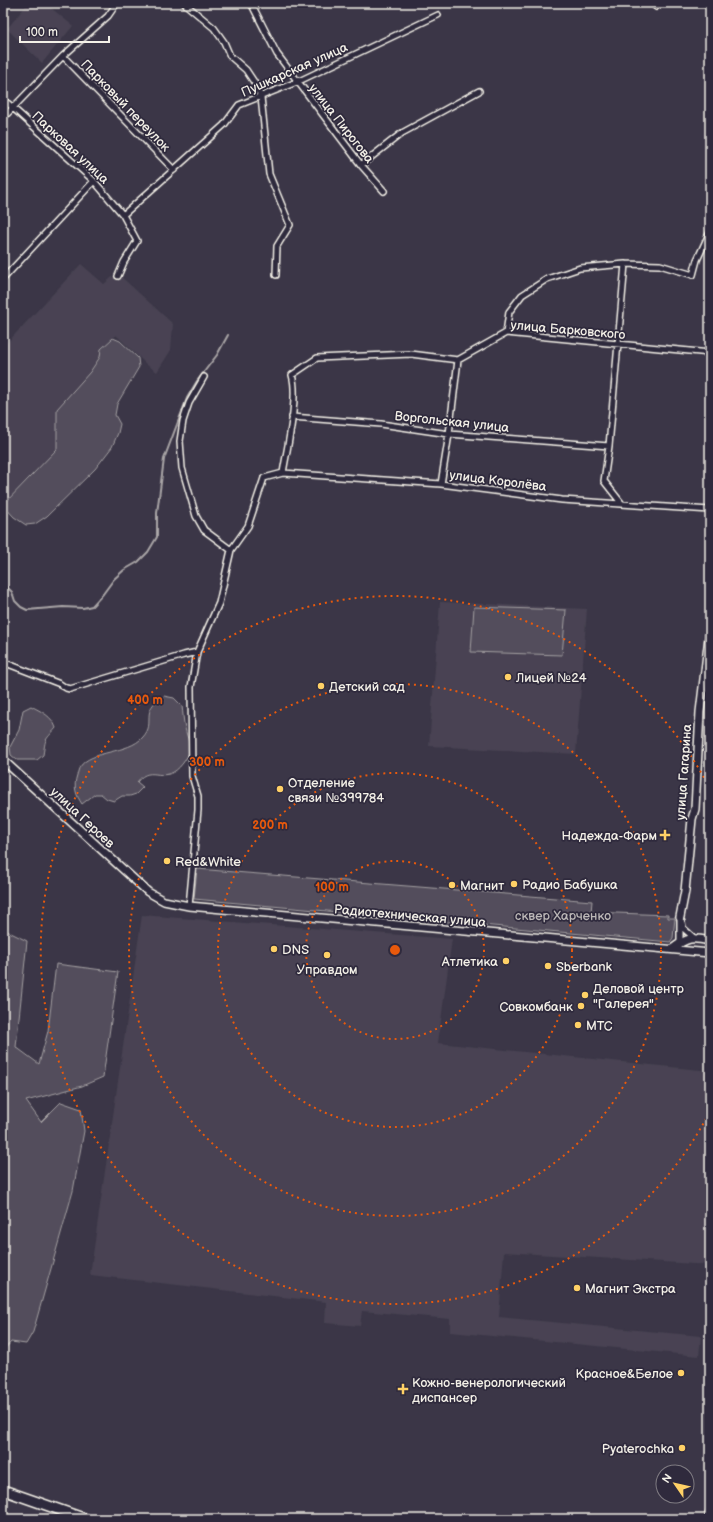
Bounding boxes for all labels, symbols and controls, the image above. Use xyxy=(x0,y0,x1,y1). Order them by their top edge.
scale bar xyxy=(20,18,109,44)
text: 100 m xyxy=(26,25,58,40)
street label: Пушкарская улица xyxy=(239,39,350,101)
street label: Парковый переулок xyxy=(77,56,173,155)
street label: улица Пирогова xyxy=(305,81,377,167)
street label: Парковая улица xyxy=(29,108,112,188)
street label: улица Барковского xyxy=(510,317,626,343)
street label: Воргольская улица xyxy=(394,408,510,436)
street label: улица Королёва xyxy=(448,467,548,495)
place label: Лицей №24 xyxy=(515,670,587,686)
marker: Лицей №24 xyxy=(503,672,513,682)
place label: Детский сад xyxy=(329,679,405,695)
marker: Детский сад xyxy=(316,681,326,691)
text: 400 m xyxy=(127,693,163,708)
street label: улица Гагарина xyxy=(673,723,695,821)
text: 300 m xyxy=(189,755,225,770)
place label: Отделение связи №399784 xyxy=(288,775,384,806)
street label: улица Героев xyxy=(47,784,118,852)
marker: Отделение связи №399784 xyxy=(275,784,285,794)
text: 200 m xyxy=(252,818,288,833)
place label: Надежда-Фарм xyxy=(561,828,657,844)
marker: Надежда-Фарм xyxy=(660,830,670,840)
place label: Red&White xyxy=(175,854,241,870)
marker: Red&White xyxy=(162,856,172,866)
place label: Радио Бабушка xyxy=(522,877,618,893)
place label: Магнит xyxy=(460,878,504,894)
marker: Радио Бабушка xyxy=(509,879,519,889)
text: 100 m xyxy=(315,880,349,895)
marker: Магнит xyxy=(447,880,457,890)
street label: Радиотехническая улица xyxy=(333,901,487,931)
park label: сквер Харченко xyxy=(515,908,611,924)
place label: DNS xyxy=(282,942,309,958)
centre of rings xyxy=(388,943,402,957)
marker: DNS xyxy=(269,944,279,954)
marker: Управдом xyxy=(322,950,332,960)
place label: Атлетика xyxy=(441,954,498,970)
marker: Атлетика xyxy=(501,956,511,966)
place label: Sberbank xyxy=(556,959,613,975)
marker: Sberbank xyxy=(543,961,553,971)
place label: Управдом xyxy=(296,962,358,978)
place label: Деловой центр "Галерея" xyxy=(593,981,684,1012)
marker: Деловой центр "Галерея" xyxy=(580,990,590,1000)
place label: Совкомбанк xyxy=(499,999,573,1015)
marker: Совкомбанк xyxy=(576,1001,586,1011)
place label: МТС xyxy=(586,1018,613,1034)
marker: МТС xyxy=(573,1020,583,1030)
place label: Магнит Экстра xyxy=(585,1281,676,1297)
marker: Магнит Экстра xyxy=(572,1283,582,1293)
place label: Красное&Белое xyxy=(576,1366,673,1382)
marker: Красное&Белое xyxy=(676,1368,686,1378)
place label: Кожно-венерологический диспансер xyxy=(412,1375,566,1406)
marker: Кожно-венерологический диспансер xyxy=(397,1383,409,1395)
place label: Pyaterochka xyxy=(602,1441,674,1457)
marker: Pyaterochka xyxy=(677,1443,687,1453)
north arrow xyxy=(655,1464,695,1504)
text: N xyxy=(659,1472,675,1486)

